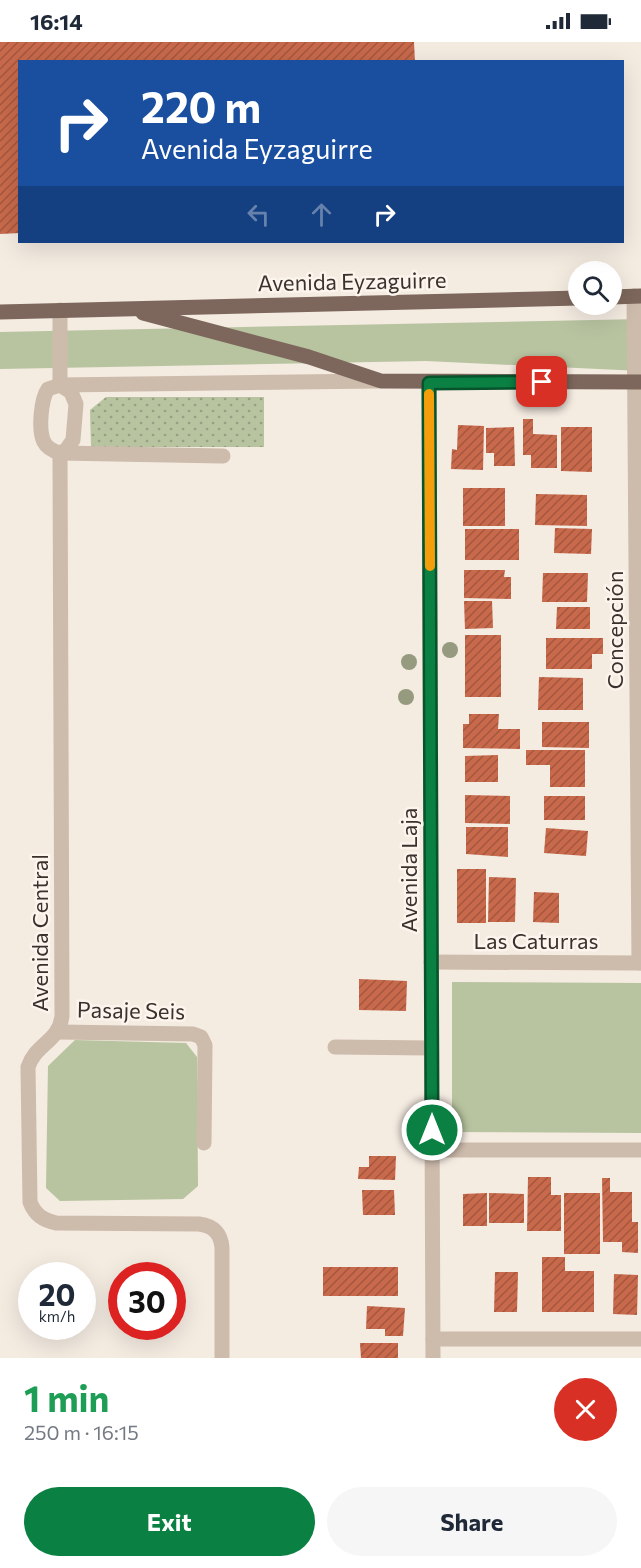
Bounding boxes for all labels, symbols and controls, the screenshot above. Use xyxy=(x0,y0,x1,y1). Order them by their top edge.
text: 16:14 xyxy=(30,8,83,35)
text: 220 m xyxy=(141,80,261,132)
icon: right xyxy=(42,84,120,162)
text: Avenida Eyzaguirre xyxy=(141,132,373,165)
icon: left xyxy=(242,198,275,231)
icon: ahead xyxy=(305,198,338,231)
icon: right xyxy=(368,198,401,231)
map controls xyxy=(568,261,622,315)
button: search xyxy=(568,261,622,315)
street label: Avenida Eyzaguirre xyxy=(257,266,447,296)
pin xyxy=(516,356,567,407)
icon: arrive xyxy=(525,365,558,398)
street label: Concepción xyxy=(601,571,628,689)
street label: Avenida Laja xyxy=(395,808,422,932)
street label: Avenida Central xyxy=(26,854,53,1012)
street label: Las Caturras xyxy=(473,927,599,954)
street label: Pasaje Seis xyxy=(77,996,185,1024)
position arrow xyxy=(400,1098,464,1162)
speed limit sign: 30 xyxy=(108,1262,186,1340)
text: 20 xyxy=(39,1275,75,1312)
text: km/h xyxy=(39,1307,75,1325)
text: 1 min xyxy=(24,1375,109,1419)
button: close xyxy=(554,1378,617,1441)
text: 250 m · 16:15 xyxy=(24,1420,139,1444)
button: Exit xyxy=(24,1487,315,1556)
button: Share xyxy=(327,1487,617,1556)

